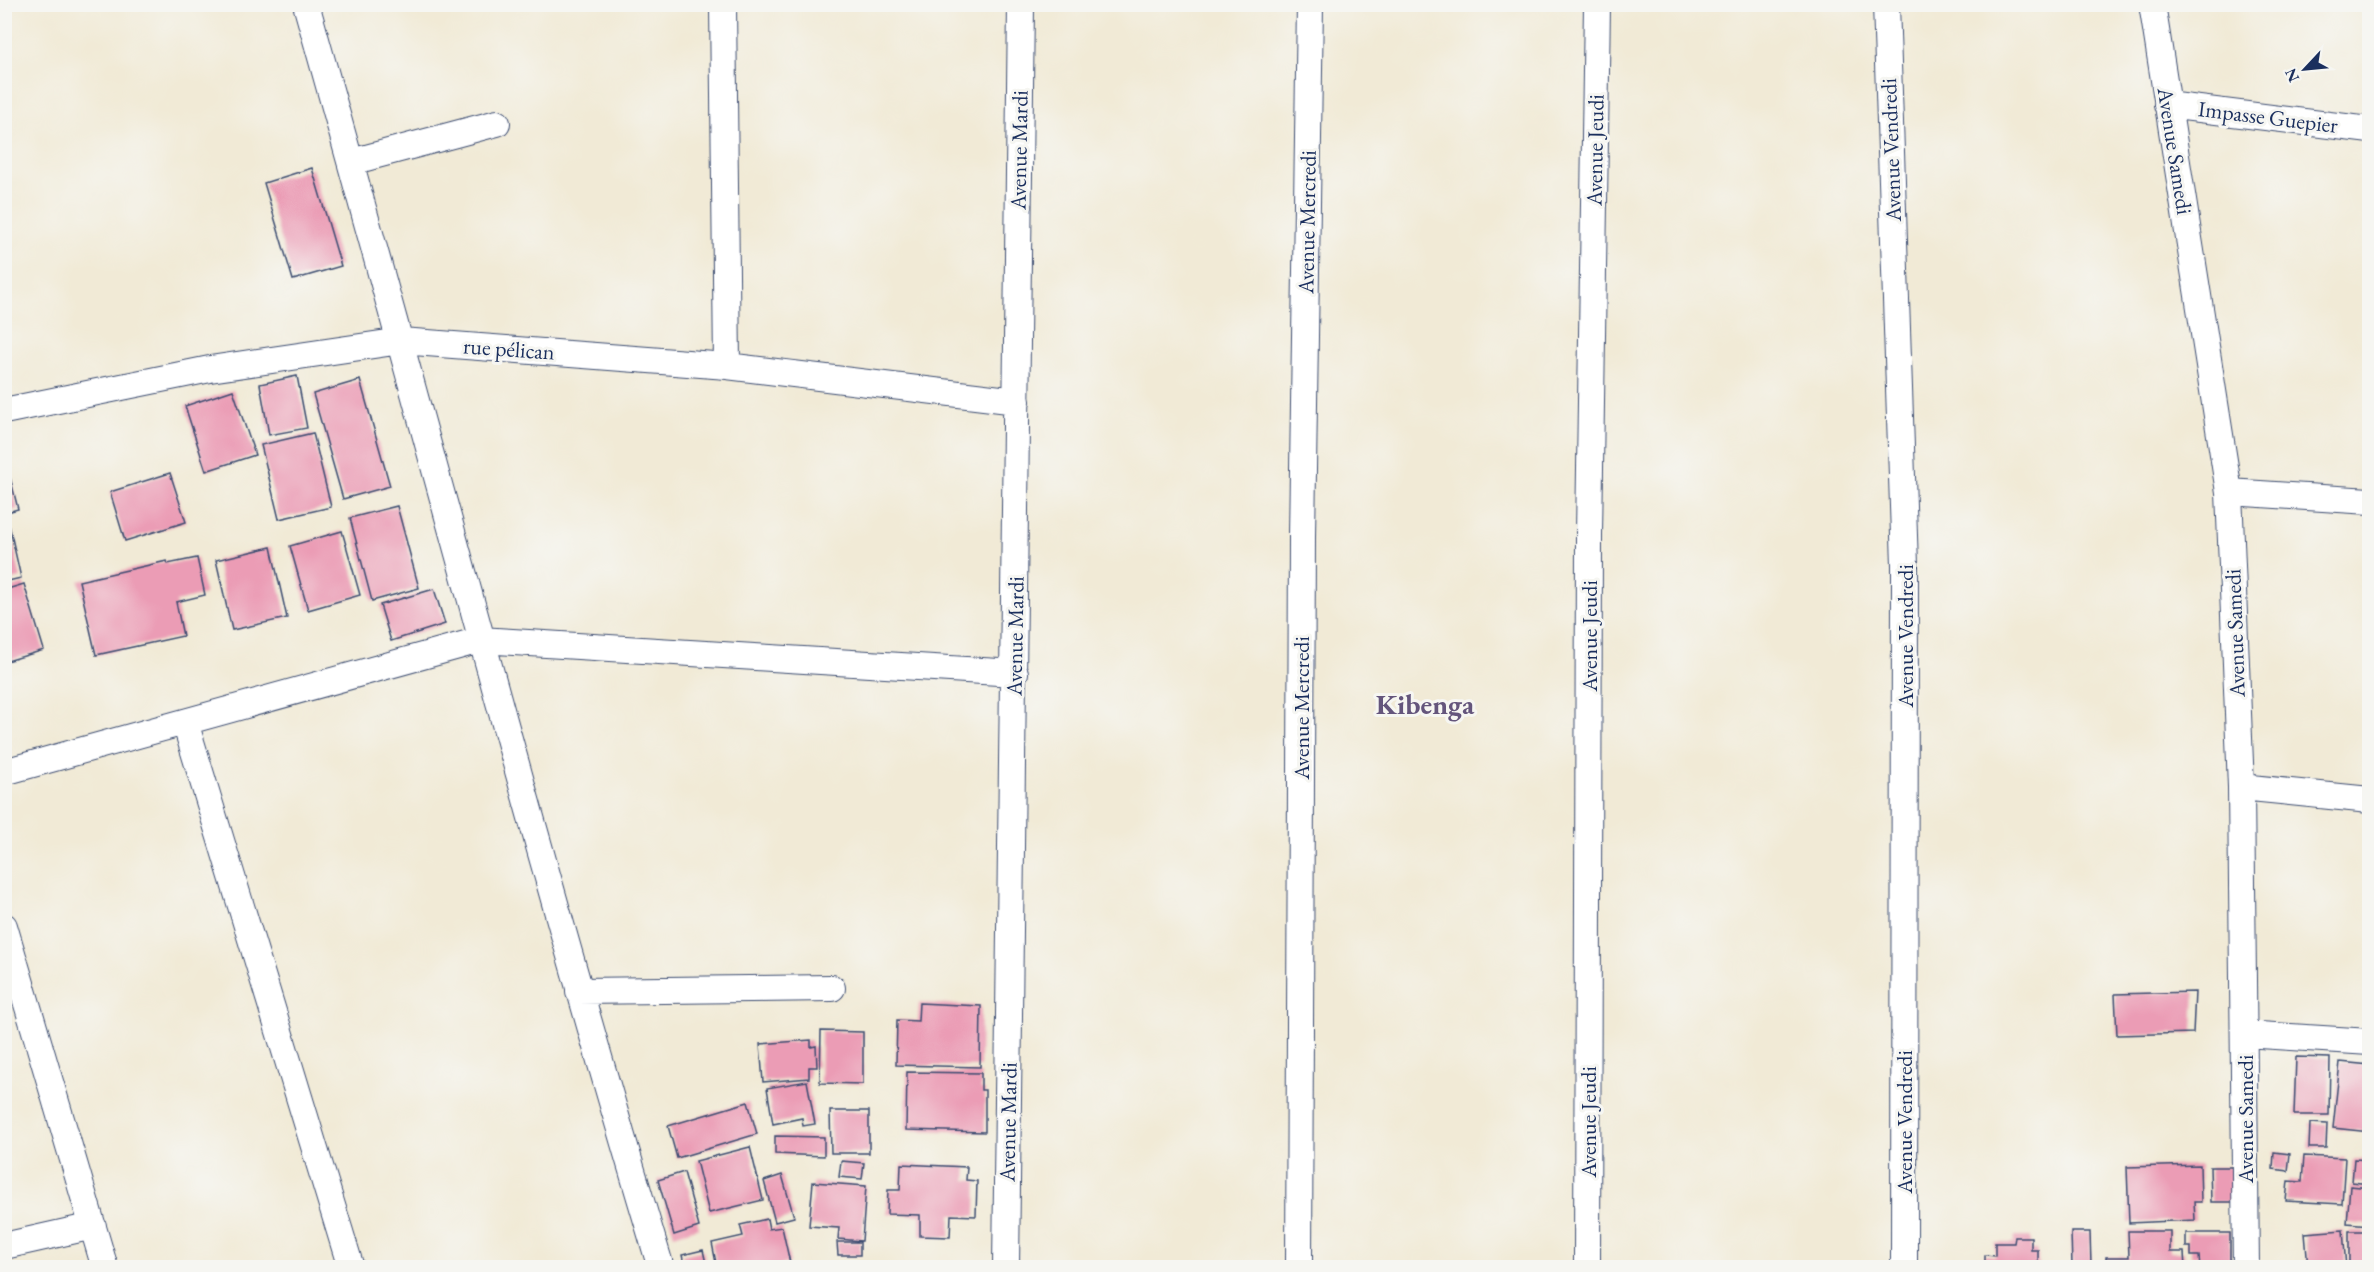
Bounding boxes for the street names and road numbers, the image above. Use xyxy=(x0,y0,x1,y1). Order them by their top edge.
street label: Avenue Vendredi xyxy=(1874,78,1908,223)
street label: Avenue Samedi xyxy=(2150,84,2199,217)
street label: Avenue Mardi xyxy=(1003,90,1035,211)
street label: Avenue Jeudi xyxy=(1580,94,1610,207)
street label: Impasse Guepier xyxy=(2197,94,2340,140)
street label: Avenue Mercredi xyxy=(1291,150,1323,295)
street label: rue pélican xyxy=(462,331,556,367)
street label: Avenue Vendredi xyxy=(1891,564,1920,709)
street label: Avenue Samedi xyxy=(2218,568,2252,699)
street label: Avenue Mardi xyxy=(999,576,1031,697)
street label: Avenue Jeudi xyxy=(1575,580,1604,693)
street label: Avenue Mercredi xyxy=(1287,636,1316,781)
street label: Avenue Vendredi xyxy=(1890,1050,1919,1195)
street label: Avenue Samedi xyxy=(2231,1055,2260,1184)
street label: Avenue Mardi xyxy=(992,1062,1024,1183)
street label: Avenue Jeudi xyxy=(1574,1066,1603,1179)

